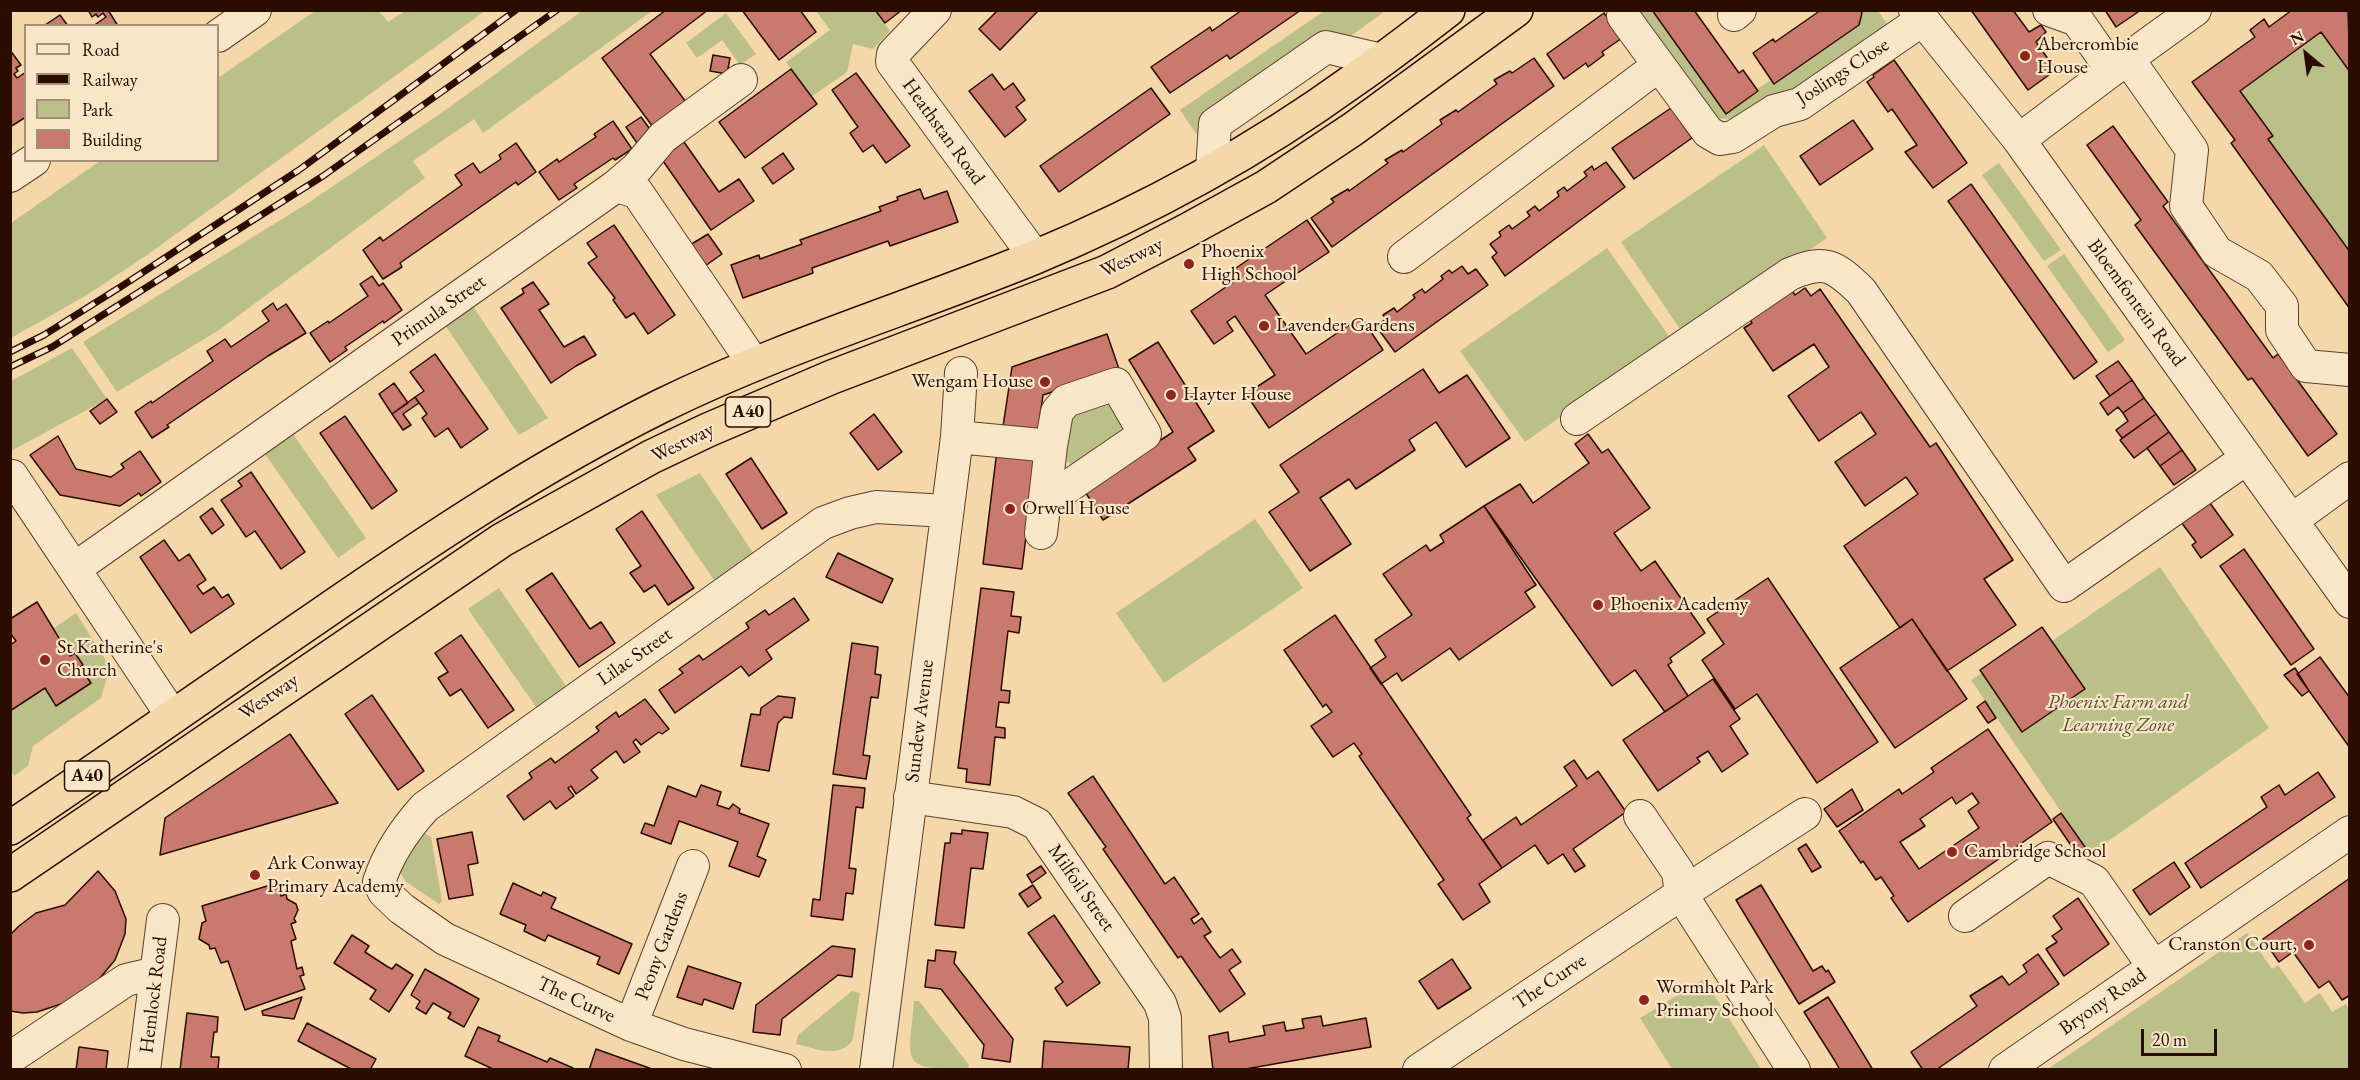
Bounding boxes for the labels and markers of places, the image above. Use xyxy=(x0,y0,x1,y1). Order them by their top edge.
place label: Abercrombie House xyxy=(2037,33,2139,80)
marker: Abercrombie House xyxy=(2018,49,2032,63)
place label: Phoenix High School xyxy=(1201,240,1297,287)
marker: Phoenix High School xyxy=(1182,257,1196,271)
place label: Lavender Gardens xyxy=(1276,314,1415,338)
marker: Lavender Gardens xyxy=(1257,319,1271,333)
place label: Wengam House xyxy=(911,370,1033,394)
marker: Wengam House xyxy=(1038,375,1052,389)
place label: Hayter House xyxy=(1183,383,1291,407)
marker: Hayter House xyxy=(1164,388,1178,402)
place label: Orwell House xyxy=(1022,497,1129,521)
marker: Orwell House xyxy=(1003,502,1017,516)
place label: Phoenix Academy xyxy=(1610,593,1748,617)
marker: Phoenix Academy xyxy=(1591,598,1605,612)
place label: St Katherine's Church xyxy=(57,636,163,683)
marker: St Katherine's Church xyxy=(38,653,52,667)
place label: Cambridge School xyxy=(1964,840,2106,864)
marker: Cambridge School xyxy=(1945,845,1959,859)
place label: Ark Conway Primary Academy xyxy=(267,852,404,899)
marker: Ark Conway Primary Academy xyxy=(248,868,262,882)
place label: Cranston Court, xyxy=(2168,933,2297,957)
marker: Cranston Court, xyxy=(2302,938,2316,952)
place label: Wormholt Park Primary School xyxy=(1656,976,1774,1023)
marker: Wormholt Park Primary School xyxy=(1637,993,1651,1007)

